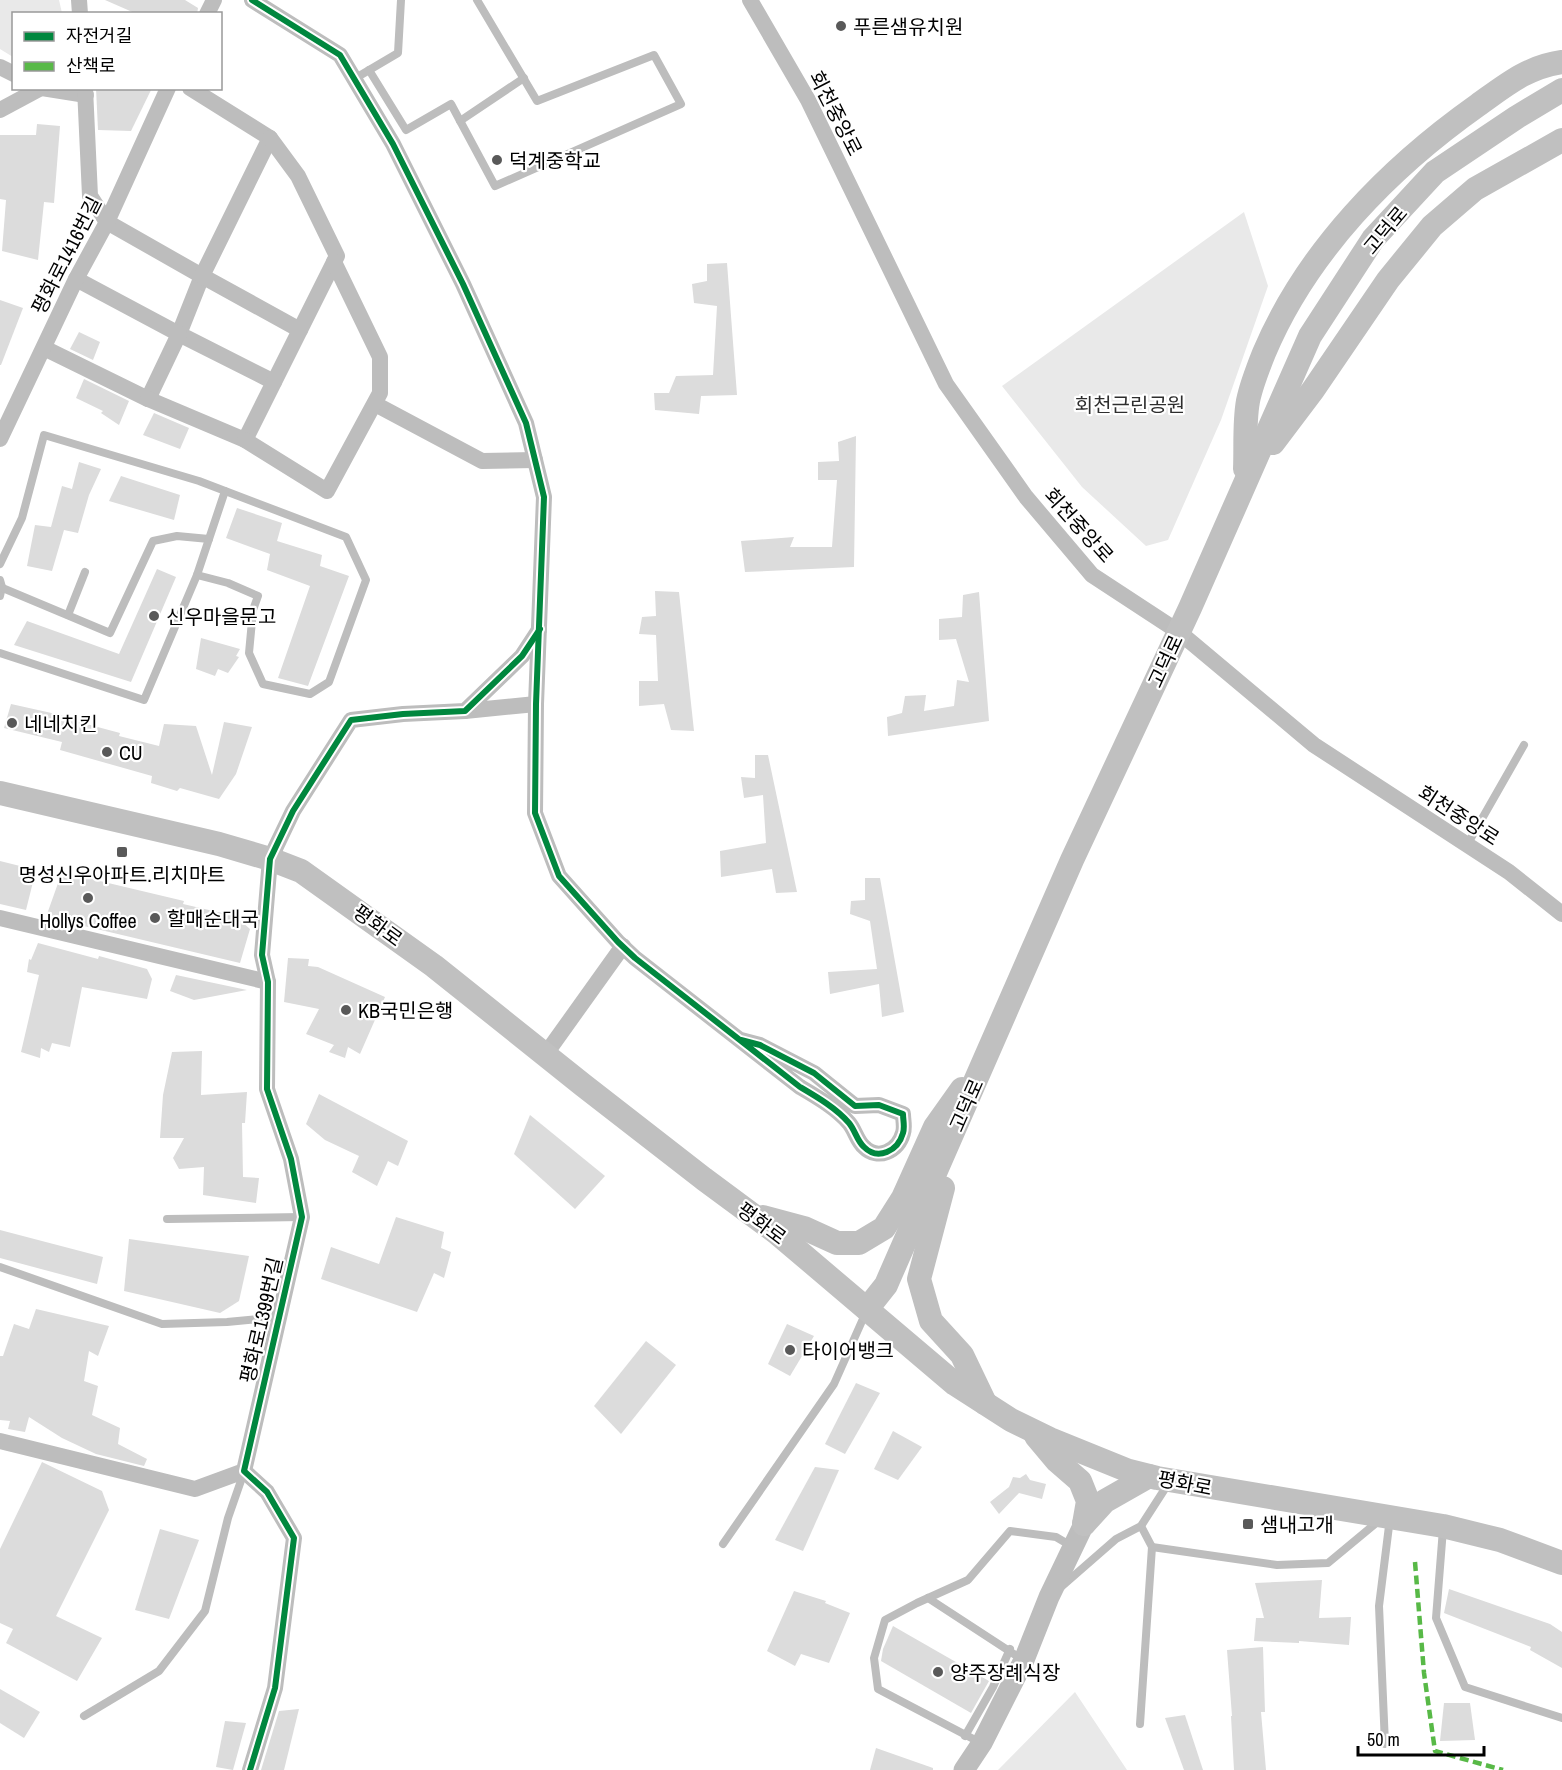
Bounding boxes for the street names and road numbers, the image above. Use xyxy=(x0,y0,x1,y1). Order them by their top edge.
street label: 회천중앙로 xyxy=(803,66,869,160)
street label: 평화로1416번길 xyxy=(25,192,107,318)
street label: 고덕로 xyxy=(1357,200,1413,260)
street label: 회천중앙로 xyxy=(1038,482,1120,568)
street label: 고덕로 xyxy=(1141,630,1189,692)
street label: 회천중앙로 xyxy=(1413,779,1505,851)
street label: 평화로 xyxy=(348,898,408,952)
street label: 고덕로 xyxy=(942,1074,990,1136)
street label: 평화로 xyxy=(732,1196,792,1250)
street label: 평화로1399번길 xyxy=(233,1254,289,1386)
street label: 평화로 xyxy=(1155,1464,1215,1502)

